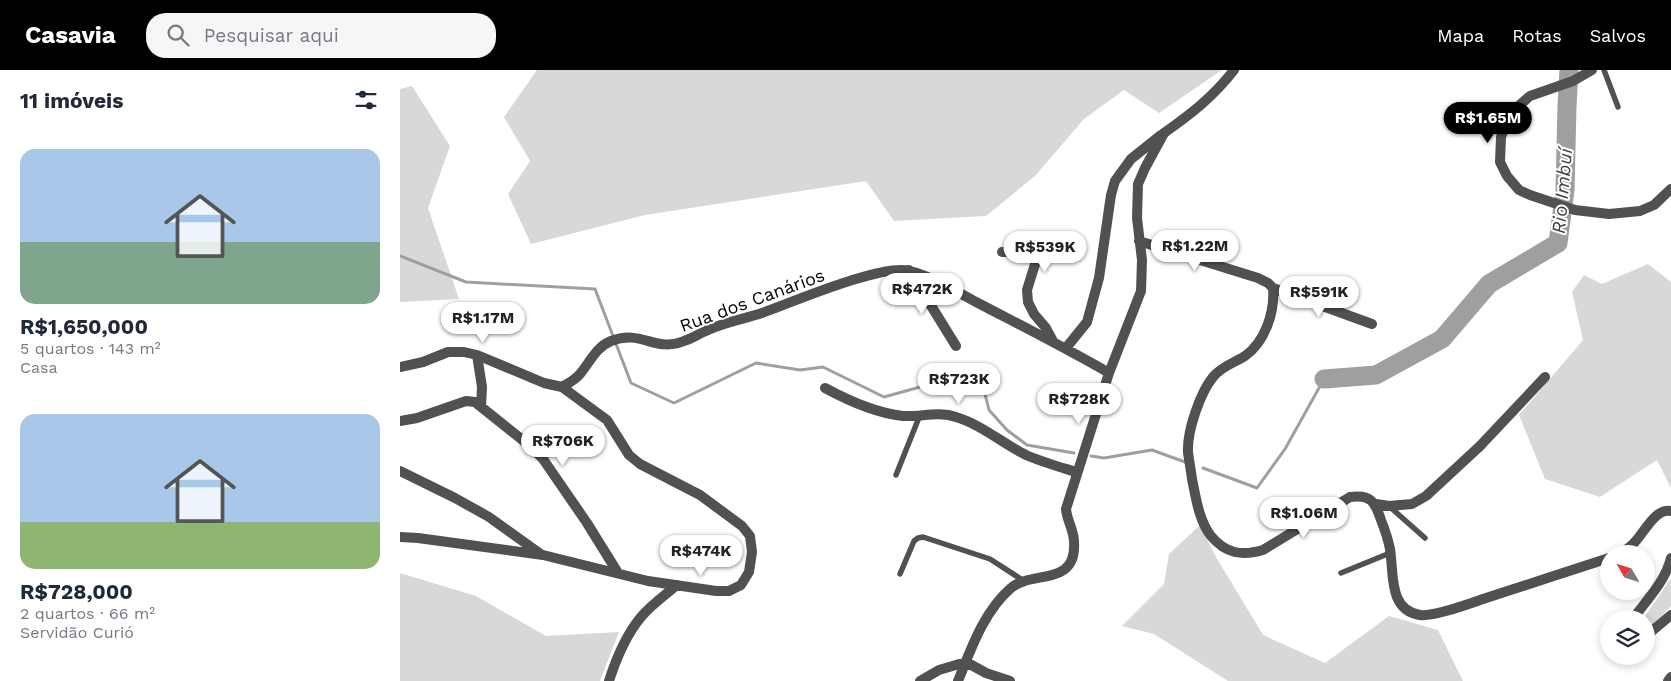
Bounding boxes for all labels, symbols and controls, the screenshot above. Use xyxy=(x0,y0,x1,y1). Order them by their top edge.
search box xyxy=(146,13,496,58)
text: Casavia xyxy=(25,21,116,49)
icon: search xyxy=(164,21,192,49)
text: Pesquisar aqui xyxy=(204,24,339,47)
text: Mapa xyxy=(1437,25,1484,46)
text: Rotas xyxy=(1512,25,1562,46)
text: Salvos xyxy=(1590,25,1646,46)
icon: filters xyxy=(352,86,380,114)
text: 11 imóveis xyxy=(20,88,123,113)
pin: R$1.65M xyxy=(1442,102,1534,144)
text: R$1.65M xyxy=(1455,108,1521,127)
water label: Rio Imbuí xyxy=(1547,144,1577,235)
icon: home xyxy=(155,181,245,271)
pin: R$539K xyxy=(1004,230,1086,273)
pin: R$1.22M xyxy=(1149,230,1241,272)
text: R$1.22M xyxy=(1162,236,1228,255)
text: R$539K xyxy=(1014,237,1076,256)
street label: Rua dos Canários xyxy=(677,264,827,336)
pin: R$472K xyxy=(881,272,963,315)
pin: R$591K xyxy=(1278,276,1360,318)
text: R$472K xyxy=(891,279,953,298)
text: R$591K xyxy=(1290,282,1348,301)
pin: R$1.17M xyxy=(437,302,529,344)
text: R$1.17M xyxy=(452,308,514,327)
text: R$1,650,000 xyxy=(20,314,148,339)
text: 5 quartos · 143 m² xyxy=(20,339,161,358)
text: Casa xyxy=(20,358,58,377)
pin: R$723K xyxy=(918,362,1000,405)
text: R$723K xyxy=(928,369,990,388)
pin: R$728K xyxy=(1038,382,1120,425)
text: R$728K xyxy=(1048,389,1110,408)
pin: R$706K xyxy=(522,424,604,467)
text: R$706K xyxy=(532,431,594,450)
icon: home xyxy=(155,446,245,536)
pin: R$1.06M xyxy=(1258,496,1350,539)
text: R$1.06M xyxy=(1270,503,1338,522)
pin: R$474K xyxy=(660,534,742,577)
text: R$474K xyxy=(671,541,731,560)
north arrow xyxy=(1600,545,1655,600)
map controls xyxy=(1600,545,1655,665)
text: R$728,000 xyxy=(20,579,133,604)
text: 2 quartos · 66 m² xyxy=(20,604,155,623)
button: layers xyxy=(1600,610,1655,665)
text: Servidão Curió xyxy=(20,623,134,642)

